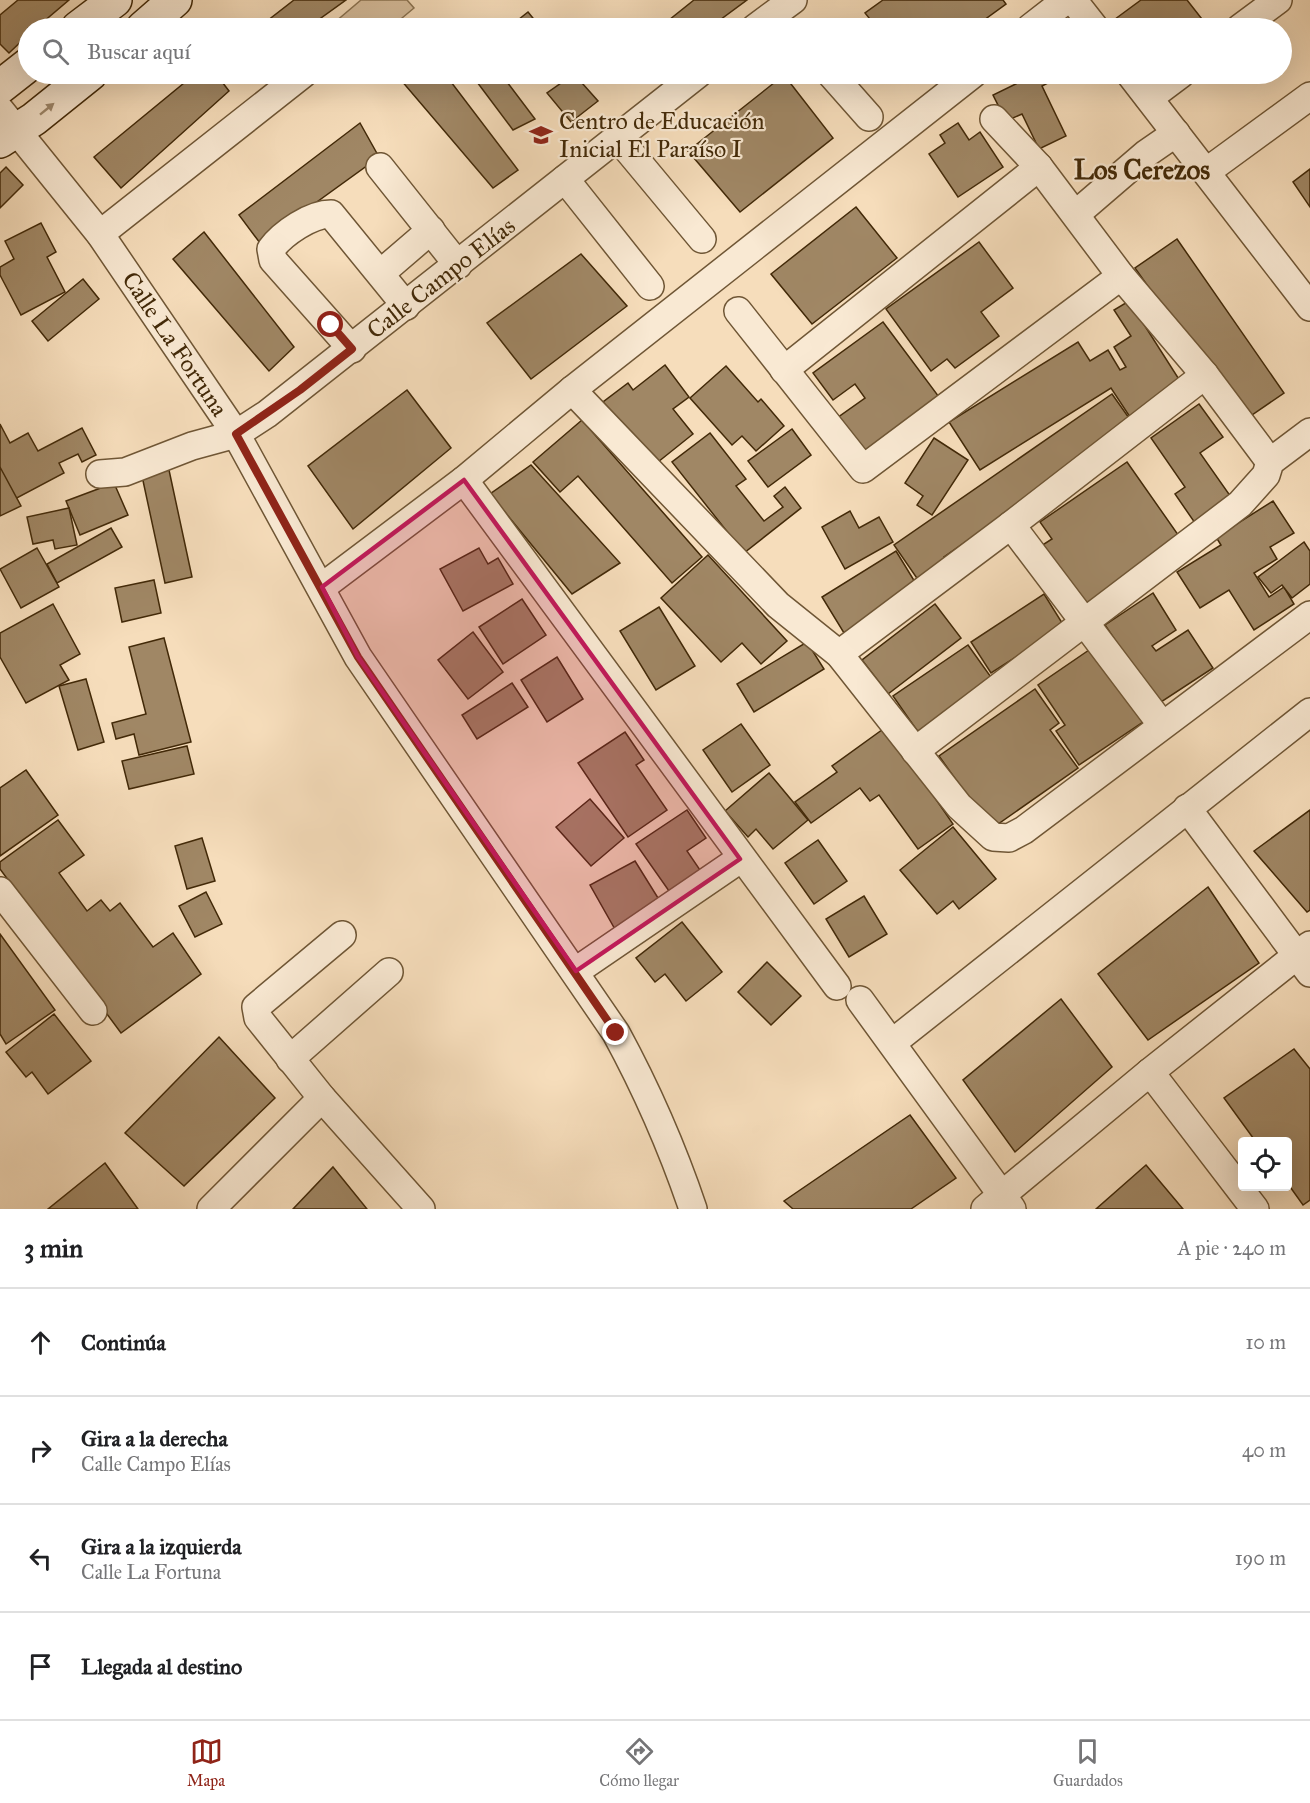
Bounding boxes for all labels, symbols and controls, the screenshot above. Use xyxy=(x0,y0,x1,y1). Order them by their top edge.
search box xyxy=(18,18,1292,84)
icon: search xyxy=(39,35,72,68)
text: Buscar aquí xyxy=(87,38,190,65)
one-way arrow xyxy=(39,104,54,116)
place label: Centro de Educación Inicial El Paraíso I xyxy=(559,106,764,164)
school or university icon: Centro de Educación Inicial El Paraíso I xyxy=(528,122,554,148)
district label: Los Cerezos xyxy=(1074,153,1210,186)
street label: Calle Campo Elías xyxy=(361,211,521,345)
street label: Calle La Fortuna xyxy=(115,266,235,423)
route start xyxy=(317,311,343,337)
route end xyxy=(602,1019,628,1045)
map controls xyxy=(1238,1137,1292,1191)
button: locate xyxy=(1238,1137,1292,1191)
text: 3 min xyxy=(24,1232,83,1264)
text: A pie · 240 m xyxy=(1178,1236,1286,1260)
icon: ahead xyxy=(24,1326,57,1359)
text: Continúa xyxy=(81,1329,166,1356)
text: 10 m xyxy=(1245,1330,1286,1354)
text: Gira a la derecha xyxy=(81,1425,228,1452)
icon: right xyxy=(24,1434,57,1467)
text: 40 m xyxy=(1242,1438,1286,1462)
text: Calle Campo Elías xyxy=(81,1452,231,1476)
text: Gira a la izquierda xyxy=(81,1533,242,1560)
icon: left xyxy=(24,1542,57,1575)
text: 190 m xyxy=(1235,1546,1286,1570)
text: Calle La Fortuna xyxy=(81,1560,221,1584)
icon: arrive xyxy=(24,1650,57,1683)
text: Llegada al destino xyxy=(81,1653,242,1680)
tab: Mapa xyxy=(187,1735,225,1790)
tab: Cómo llegar xyxy=(599,1735,679,1790)
tab: Guardados xyxy=(1053,1735,1123,1790)

